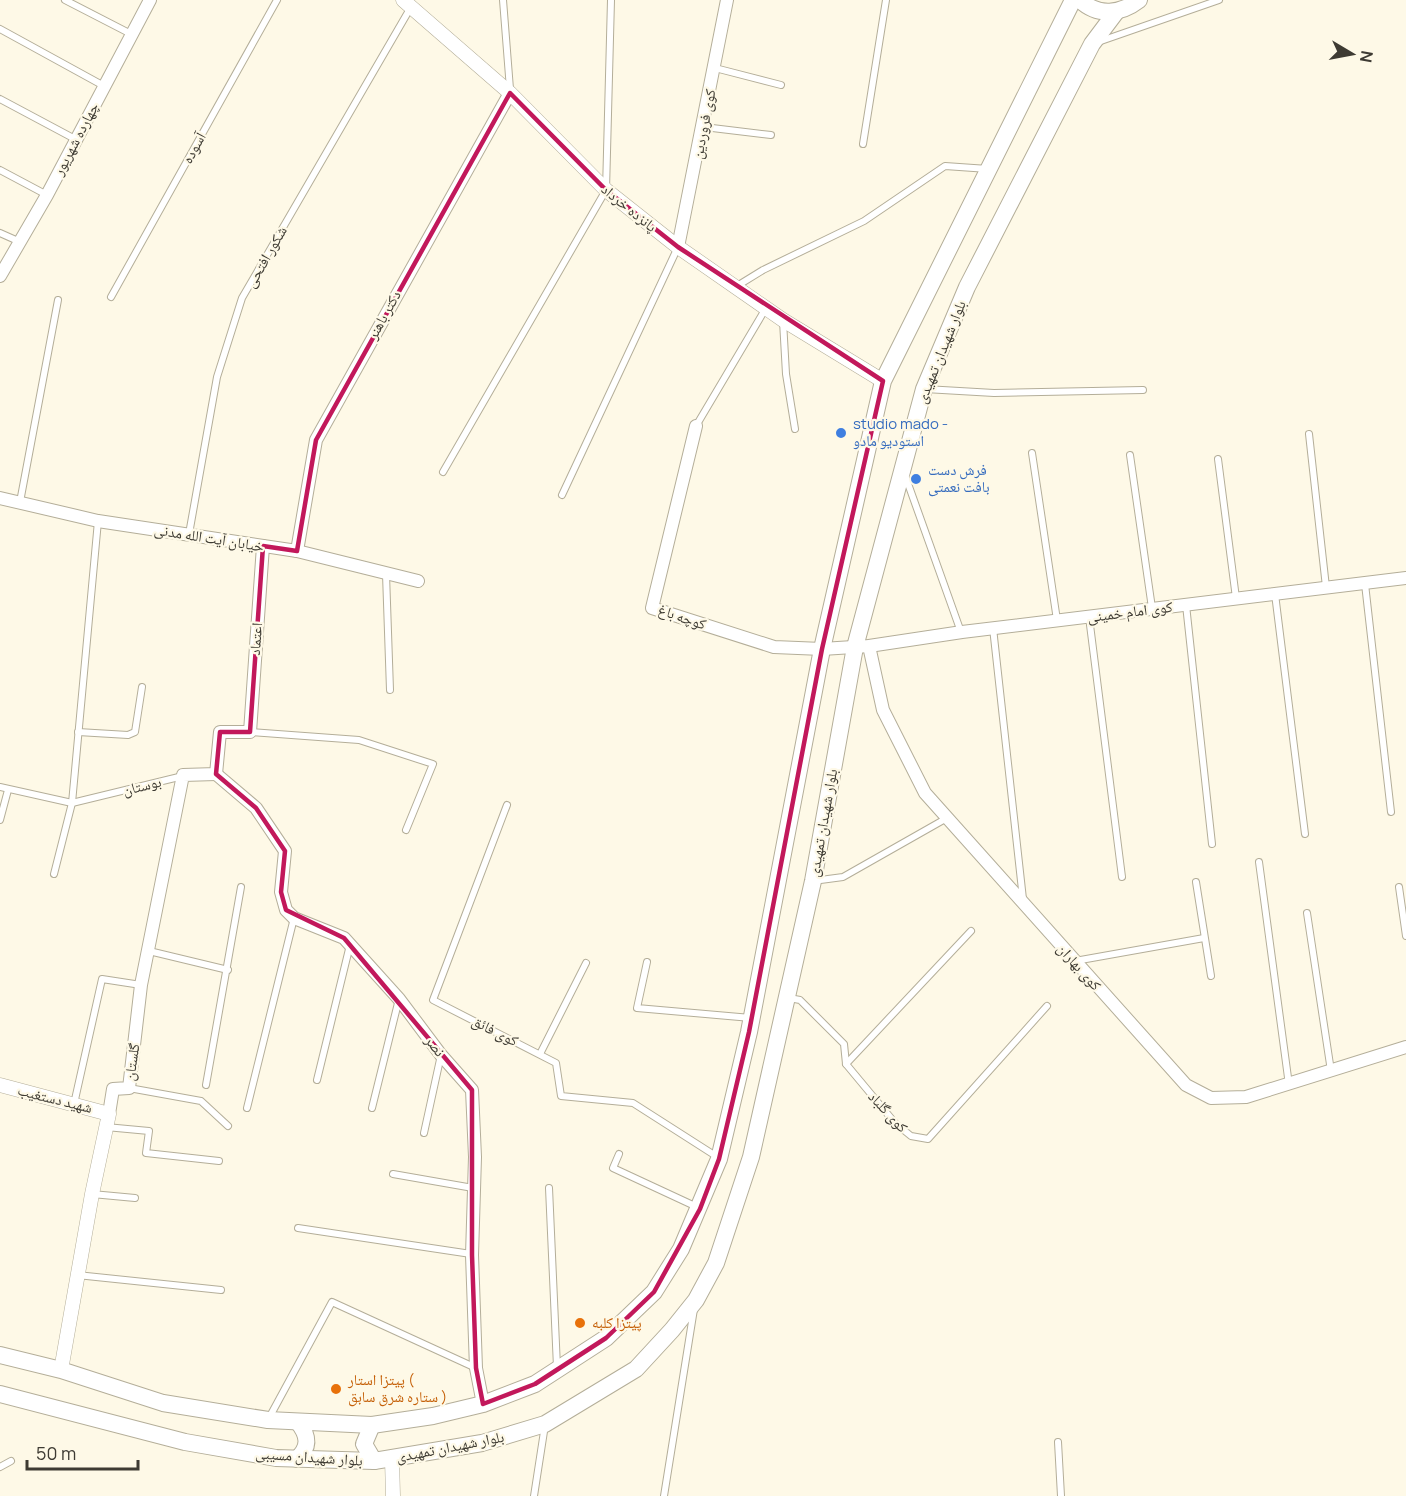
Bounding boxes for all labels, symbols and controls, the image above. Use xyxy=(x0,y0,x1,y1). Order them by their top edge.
north arrow xyxy=(1322,24,1382,84)
text: N xyxy=(1355,49,1379,64)
street label: کوی فروردین xyxy=(686,87,721,161)
street label: چهارده شهریور xyxy=(47,98,104,180)
street label: آسوده xyxy=(176,127,211,167)
street label: پانزده خرداد xyxy=(597,179,662,237)
street label: شکور افتحی xyxy=(239,222,292,292)
street label: دکتر باهنر xyxy=(361,287,406,344)
street label: بلوار شهیدان تمهیدی xyxy=(910,297,971,407)
place label: studio mado - استودیو مادو xyxy=(853,413,948,451)
marker: studio mado - استودیو مادو xyxy=(834,426,848,440)
place label: فرش دست بافت نعمتی xyxy=(928,459,990,497)
marker: فرش دست بافت نعمتی xyxy=(909,472,923,486)
street label: خیابان آیت الله مدنی xyxy=(153,518,266,557)
street label: کوی امام خمینی xyxy=(1086,596,1174,627)
street label: کوچه باغ xyxy=(655,599,709,635)
street label: اعتماد xyxy=(244,622,267,656)
street label: بلوار شهیدان تمهیدی xyxy=(803,767,842,879)
street label: بوستان xyxy=(120,771,163,800)
street label: کوی بهاران xyxy=(1052,938,1106,995)
street label: کوی فائق xyxy=(468,1010,522,1051)
street label: نصر xyxy=(420,1030,450,1061)
street label: گلستان xyxy=(118,1041,145,1082)
street label: شهید دستغیب xyxy=(15,1079,95,1118)
street label: کوی گلباد xyxy=(864,1086,913,1137)
place label: پیتزا کلبه xyxy=(592,1312,642,1333)
marker: پیتزا کلبه xyxy=(573,1316,587,1330)
place label: پیتزا استار ( ستاره شرق سابق ) xyxy=(347,1369,447,1407)
marker: پیتزا استار ( ستاره شرق سابق ) xyxy=(329,1382,343,1396)
street label: بلوار شهیدان تمهیدی xyxy=(394,1426,506,1467)
scale bar xyxy=(27,1433,138,1471)
text: 50 m xyxy=(36,1441,76,1465)
street label: بلوار شهیدان مسیبی xyxy=(255,1442,363,1471)

